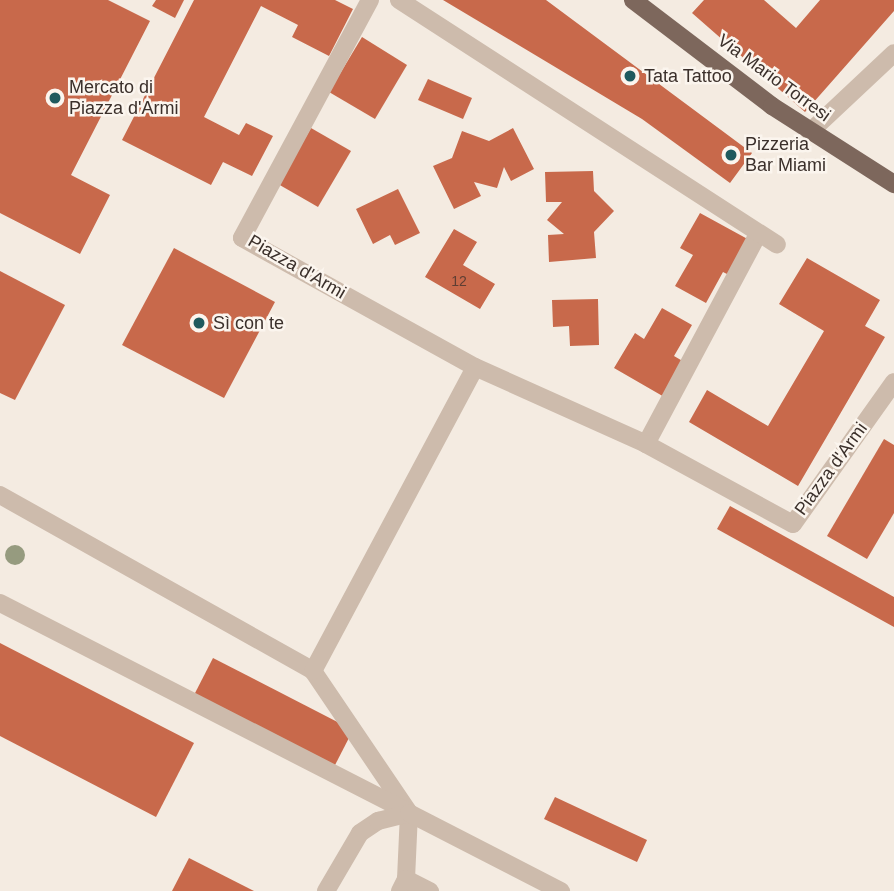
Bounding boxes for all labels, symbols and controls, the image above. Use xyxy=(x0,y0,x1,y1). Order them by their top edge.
street label: Via Mario Torresi xyxy=(713,30,835,126)
place label: Tata Tattoo xyxy=(644,65,732,87)
marker: Tata Tattoo xyxy=(622,68,638,84)
place label: Mercato di Piazza d'Armi xyxy=(69,77,178,119)
marker: Mercato di Piazza d'Armi xyxy=(47,90,63,106)
place label: Pizzeria Bar Miami xyxy=(745,134,826,176)
marker: Pizzeria Bar Miami xyxy=(723,147,739,163)
street label: Piazza d'Armi xyxy=(244,230,350,304)
house number: 12 xyxy=(451,273,467,289)
place label: Sì con te xyxy=(213,312,284,334)
marker: Sì con te xyxy=(191,315,207,331)
street label: Piazza d'Armi xyxy=(790,418,872,520)

